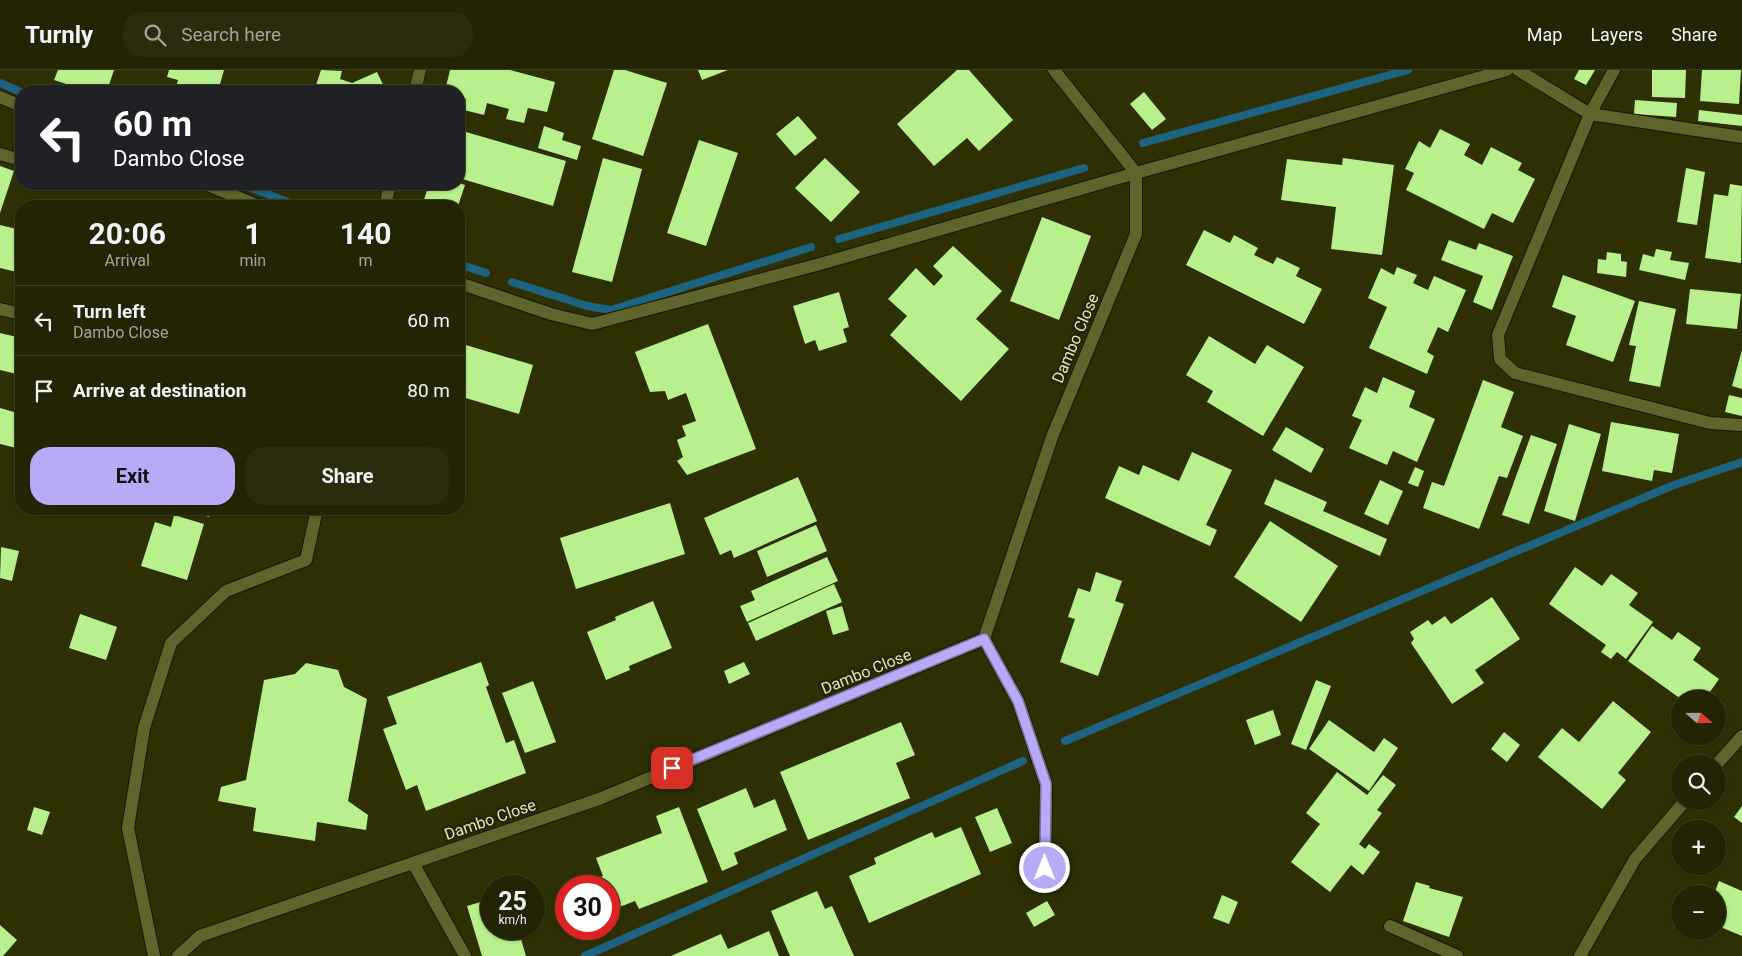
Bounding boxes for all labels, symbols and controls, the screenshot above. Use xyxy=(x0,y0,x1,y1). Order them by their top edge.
search box xyxy=(123,12,473,57)
text: Turnly xyxy=(25,21,93,49)
icon: search xyxy=(141,21,169,49)
text: Search here xyxy=(181,23,281,46)
text: Map xyxy=(1527,24,1562,45)
text: Layers xyxy=(1590,24,1643,45)
text: Share xyxy=(1671,24,1717,45)
text: 60 m xyxy=(113,104,192,145)
icon: left xyxy=(30,105,95,170)
text: Dambo Close xyxy=(113,146,244,171)
text: 20:06 xyxy=(89,216,166,251)
text: 1 xyxy=(244,216,261,251)
text: 140 xyxy=(340,216,391,251)
text: Arrival xyxy=(105,251,150,270)
text: min xyxy=(239,251,266,270)
text: m xyxy=(359,251,373,270)
street label: Dambo Close xyxy=(1048,291,1103,386)
text: Turn left xyxy=(73,300,146,323)
icon: left xyxy=(30,307,58,335)
text: 60 m xyxy=(407,309,450,332)
text: Dambo Close xyxy=(73,323,168,342)
icon: arrive xyxy=(30,377,58,405)
text: Arrive at destination xyxy=(73,379,246,402)
text: 80 m xyxy=(407,379,450,402)
button: Exit xyxy=(30,447,235,505)
button: Share xyxy=(245,447,450,505)
street label: Dambo Close xyxy=(818,645,914,698)
north arrow xyxy=(1671,690,1726,745)
map controls xyxy=(1671,690,1726,940)
pin xyxy=(651,747,693,789)
icon: arrive xyxy=(658,754,686,782)
button: search xyxy=(1671,755,1726,810)
street label: Dambo Close xyxy=(442,795,538,844)
button: + xyxy=(1671,820,1726,875)
position arrow xyxy=(1018,841,1070,893)
speed limit sign: 30 xyxy=(555,875,620,940)
button: − xyxy=(1671,885,1726,940)
text: 25 xyxy=(498,887,527,916)
text: km/h xyxy=(498,913,527,927)

